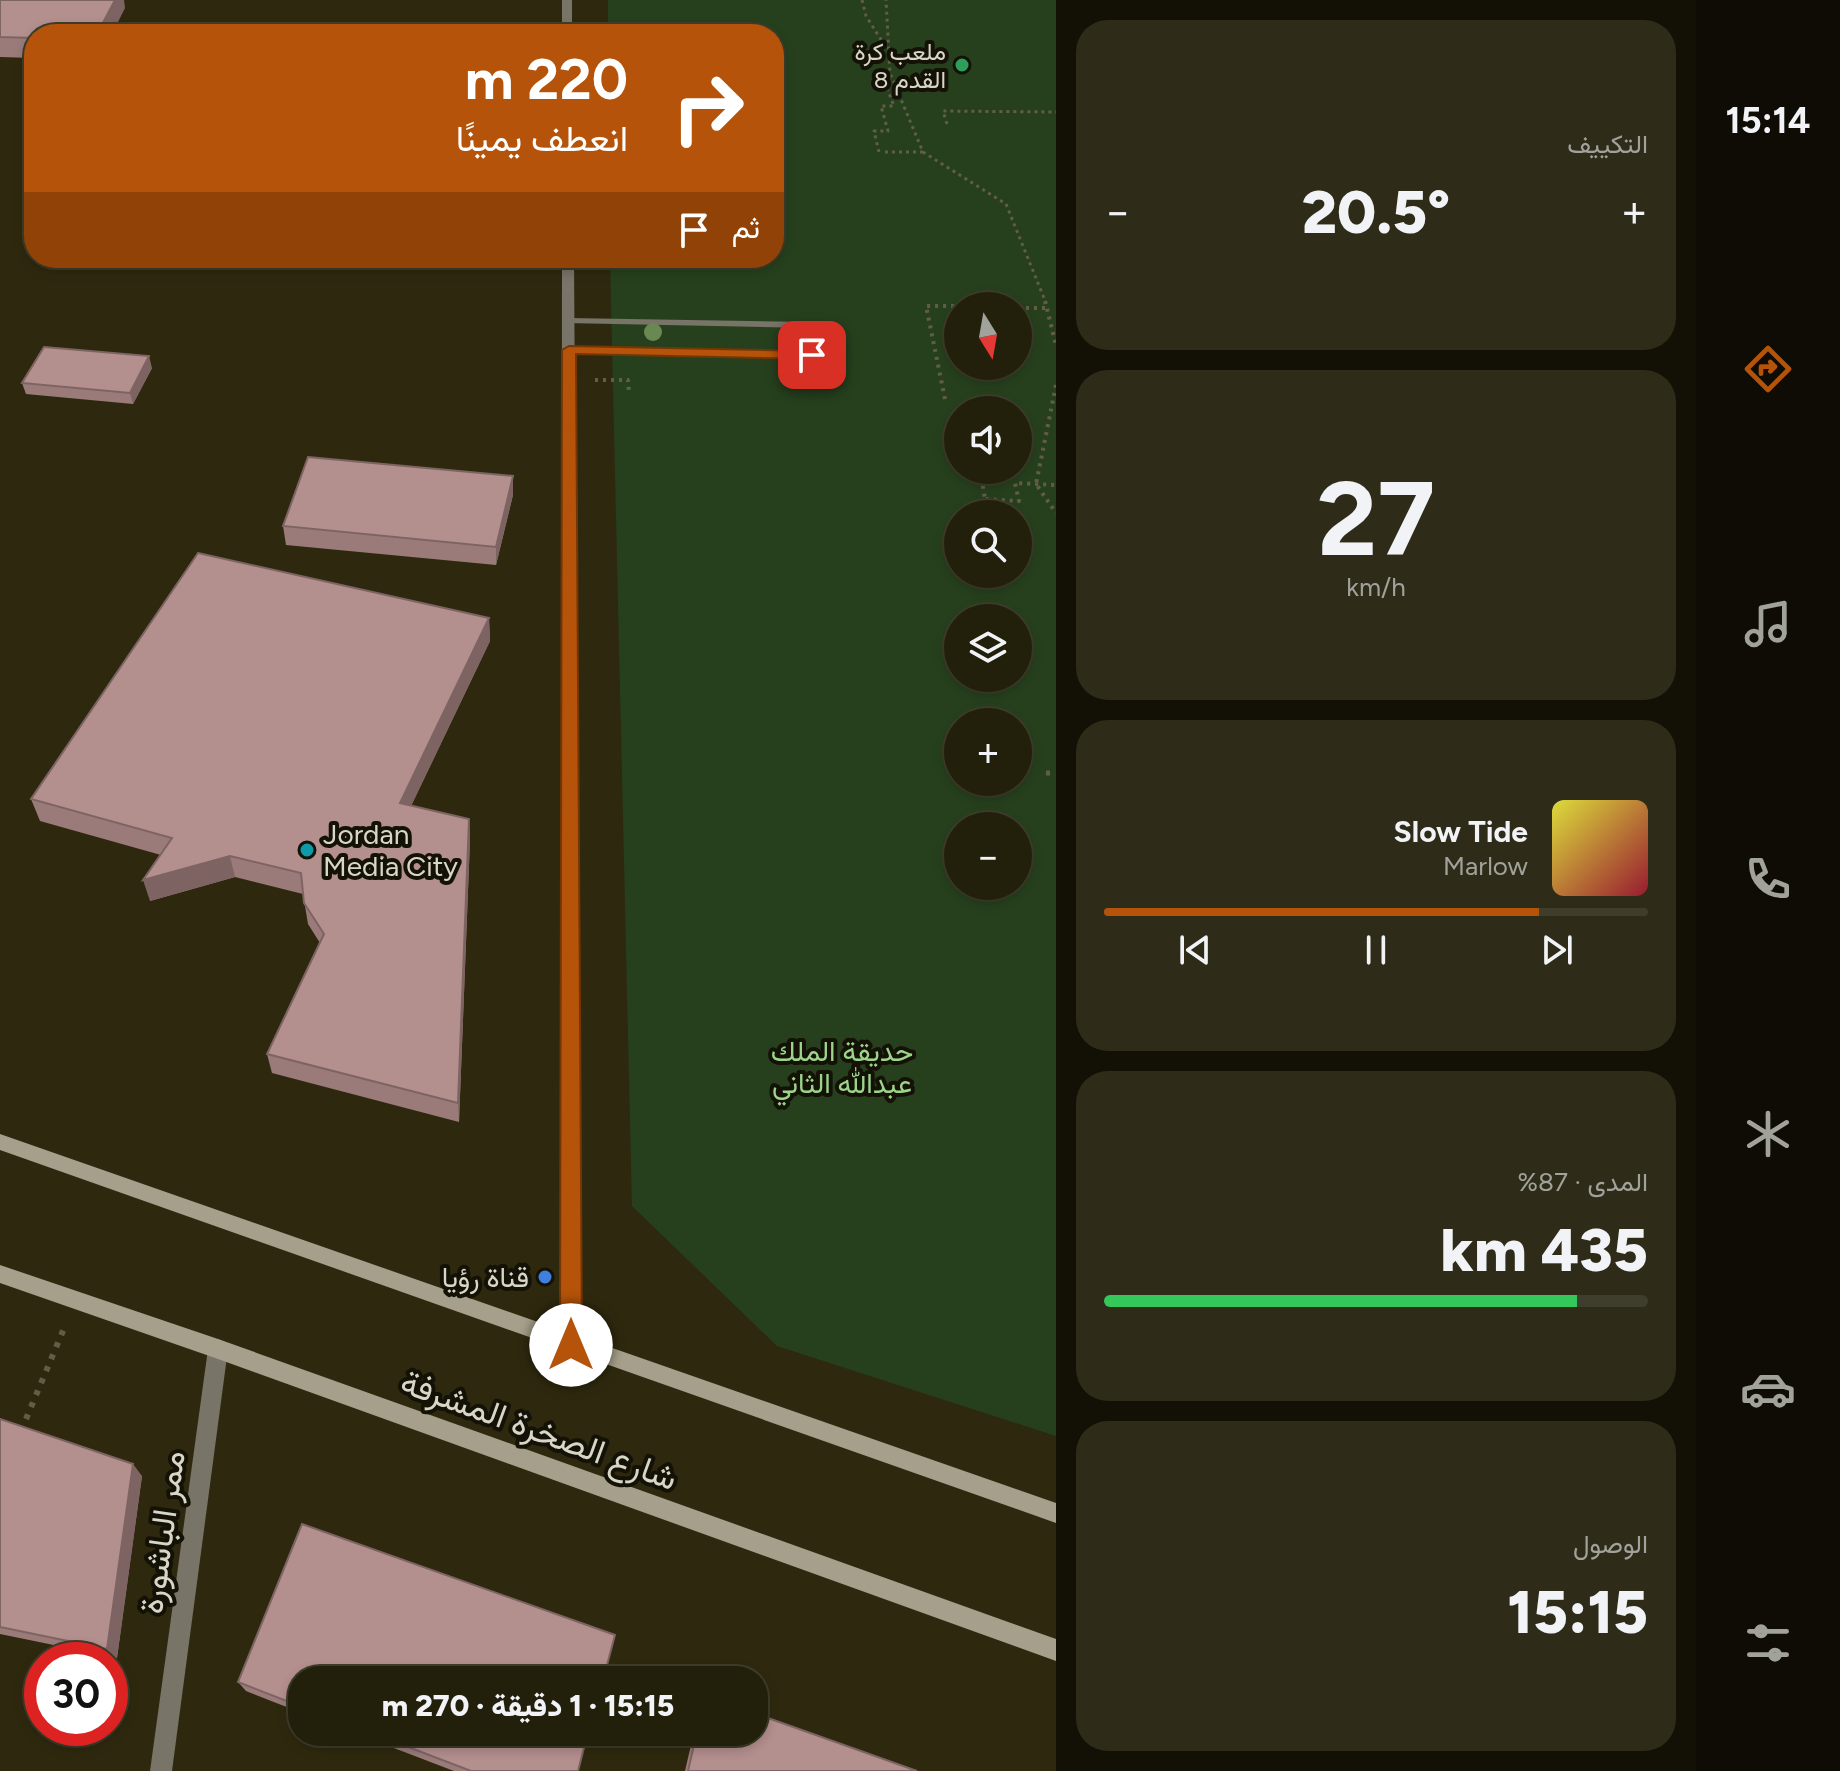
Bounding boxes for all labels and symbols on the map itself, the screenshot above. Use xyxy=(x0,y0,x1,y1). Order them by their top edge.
place label: ملعب كرة القدم 8 xyxy=(854,37,946,96)
marker: ملعب كرة القدم 8 xyxy=(953,56,971,74)
north arrow xyxy=(944,292,1032,380)
pin xyxy=(778,321,846,389)
place label: Jordan Media City xyxy=(323,817,458,883)
marker: Jordan Media City xyxy=(298,841,316,859)
park label: حديقة الملك عبدالله الثاني xyxy=(771,1034,913,1106)
place label: قناة رؤيا xyxy=(442,1260,529,1295)
marker: قناة رؤيا xyxy=(536,1268,554,1286)
position arrow xyxy=(529,1303,613,1387)
street label: شارع الصخرة المشرفة xyxy=(394,1361,683,1501)
street label: ممر الباشورة xyxy=(130,1448,194,1616)
speed limit sign: 30 xyxy=(24,1642,128,1746)

